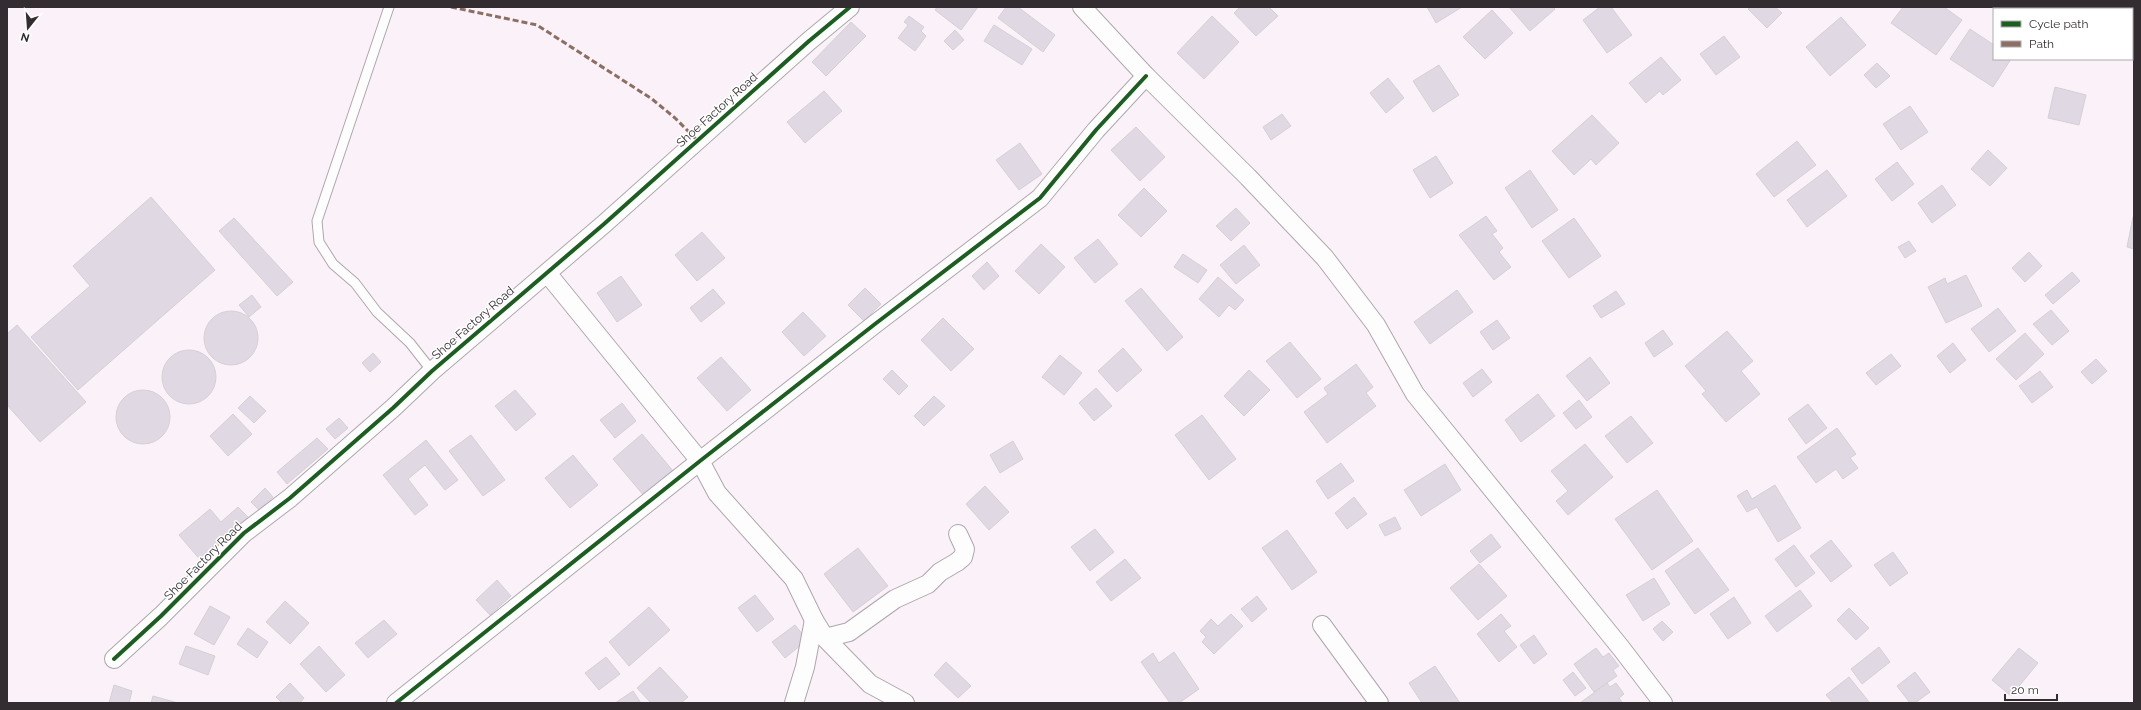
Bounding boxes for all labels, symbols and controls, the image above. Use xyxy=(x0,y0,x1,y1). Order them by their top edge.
north arrow xyxy=(8,8,48,48)
legend xyxy=(1993,8,2133,60)
text: Cycle path xyxy=(2029,17,2088,31)
text: N xyxy=(19,30,31,45)
text: Path xyxy=(2029,37,2054,51)
street label: Shoe Factory Road xyxy=(674,70,760,150)
street label: Shoe Factory Road xyxy=(429,284,517,362)
street label: Shoe Factory Road xyxy=(161,519,245,603)
scale bar xyxy=(2005,676,2057,702)
text: 20 m xyxy=(2011,683,2039,697)

